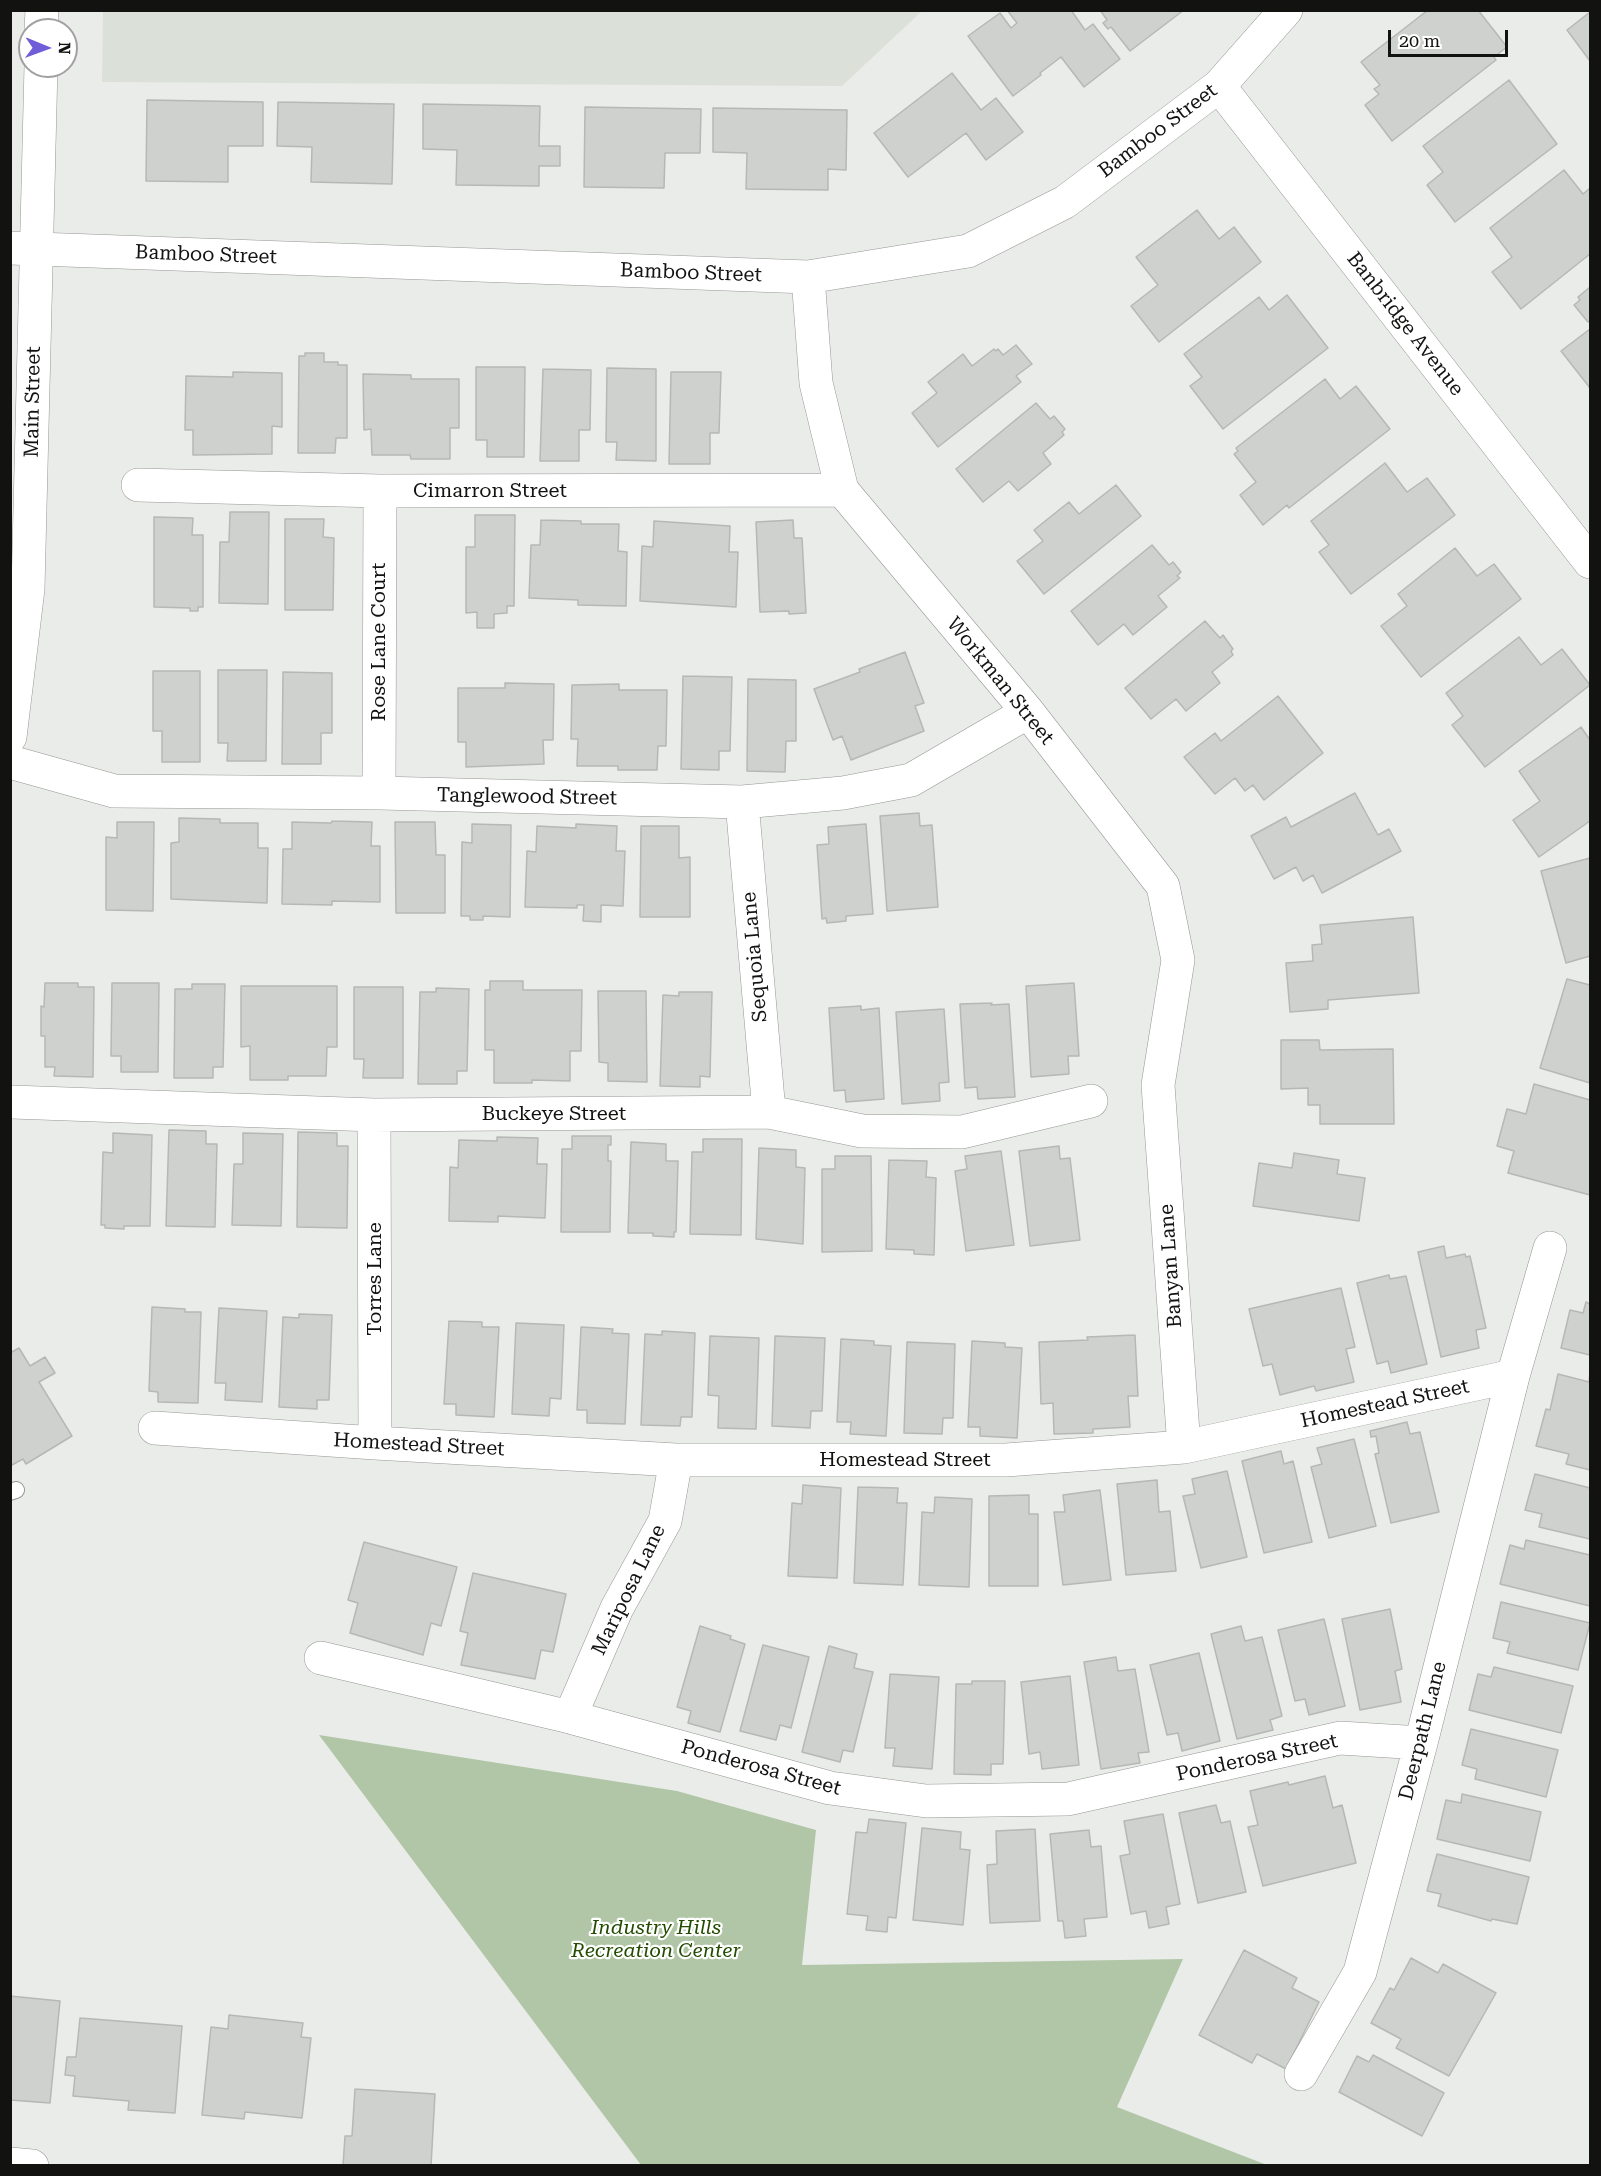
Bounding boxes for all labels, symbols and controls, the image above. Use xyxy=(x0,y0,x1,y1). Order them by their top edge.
north arrow xyxy=(18,18,78,78)
scale bar xyxy=(1391,18,1511,56)
text: 20 m xyxy=(1399,30,1440,51)
text: N xyxy=(55,42,74,55)
street label: Bamboo Street xyxy=(1094,79,1222,183)
street label: Bamboo Street xyxy=(135,241,277,269)
street label: Banbridge Avenue xyxy=(1341,247,1469,401)
street label: Bamboo Street xyxy=(620,259,762,287)
street label: Main Street xyxy=(20,346,46,458)
street label: Cimarron Street xyxy=(413,479,567,503)
street label: Rose Lane Court xyxy=(367,563,391,721)
street label: Workman Street xyxy=(941,612,1059,750)
street label: Tanglewood Street xyxy=(437,783,617,811)
street label: Sequoia Lane xyxy=(737,891,773,1023)
street label: Buckeye Street xyxy=(482,1102,626,1126)
street label: Banyan Lane xyxy=(1155,1203,1187,1329)
street label: Torres Lane xyxy=(363,1222,387,1336)
street label: Homestead Street xyxy=(1299,1374,1471,1434)
street label: Homestead Street xyxy=(333,1429,505,1461)
street label: Homestead Street xyxy=(819,1448,991,1472)
street label: Mariposa Lane xyxy=(587,1521,671,1659)
street label: Deerpath Lane xyxy=(1394,1659,1452,1803)
street label: Ponderosa Street xyxy=(1174,1729,1340,1787)
street label: Ponderosa Street xyxy=(679,1735,843,1801)
park label: Industry Hills Recreation Center xyxy=(571,1916,741,1963)

